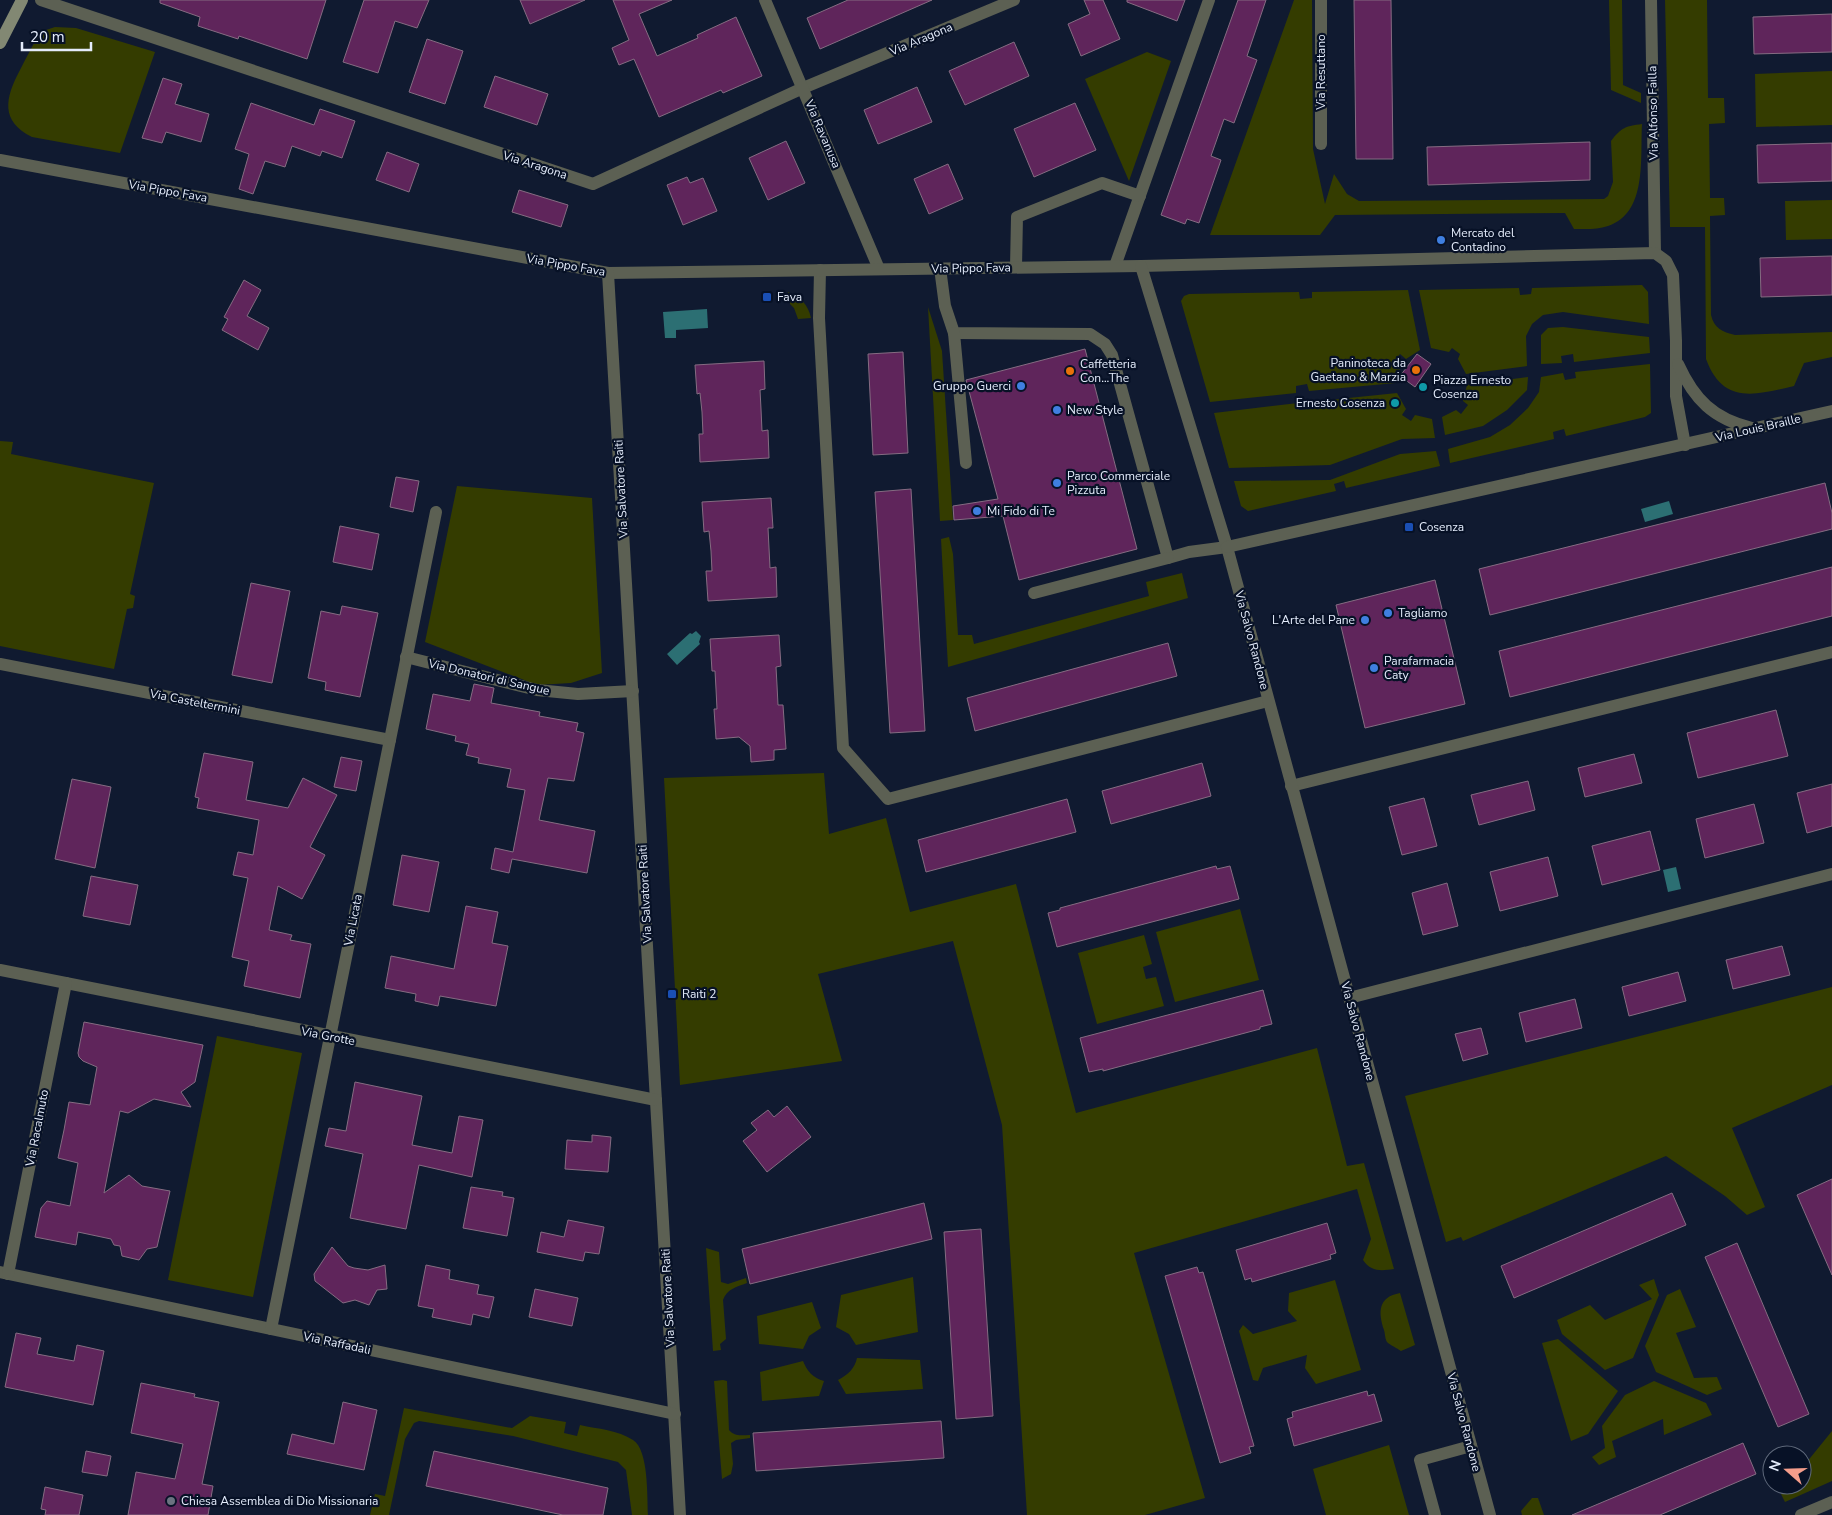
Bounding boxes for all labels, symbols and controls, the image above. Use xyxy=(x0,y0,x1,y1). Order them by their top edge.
street label: Via Aragona xyxy=(886,19,955,60)
scale bar xyxy=(22,20,91,52)
text: 20 m xyxy=(30,27,65,47)
street label: Via Resuttano xyxy=(1313,34,1329,111)
street label: Via Alfonso Failla xyxy=(1644,66,1662,161)
street label: Via Ravanusa xyxy=(801,96,845,171)
street label: Via Aragona xyxy=(500,147,569,183)
street label: Via Pippo Fava xyxy=(126,176,209,206)
place label: Mercato del Contadino xyxy=(1451,225,1515,255)
marker: Mercato del Contadino xyxy=(1435,234,1447,246)
street label: Via Pippo Fava xyxy=(524,250,607,280)
street label: Via Pippo Fava xyxy=(930,259,1011,277)
place label: Fava xyxy=(777,289,802,305)
marker: Fava xyxy=(761,291,773,303)
place label: Paninoteca da Gaetano & Marzia xyxy=(1310,355,1406,385)
place label: Caffetteria Con...The xyxy=(1080,356,1136,386)
marker: Paninoteca da Gaetano & Marzia xyxy=(1410,364,1422,376)
marker: Caffetteria Con...The xyxy=(1064,365,1076,377)
place label: Piazza Ernesto Cosenza xyxy=(1433,372,1512,402)
place label: Gruppo Guerci xyxy=(933,378,1011,394)
marker: Gruppo Guerci xyxy=(1015,380,1027,392)
marker: Piazza Ernesto Cosenza xyxy=(1417,381,1429,393)
place label: Ernesto Cosenza xyxy=(1296,395,1385,411)
marker: Ernesto Cosenza xyxy=(1389,397,1401,409)
place label: New Style xyxy=(1067,402,1123,418)
marker: New Style xyxy=(1051,404,1063,416)
street label: Via Louis Braille xyxy=(1713,410,1802,446)
street label: Via Salvatore Raiti xyxy=(610,439,632,540)
place label: Parco Commerciale Pizzuta xyxy=(1067,468,1170,498)
marker: Parco Commerciale Pizzuta xyxy=(1051,477,1063,489)
place label: Mi Fido di Te xyxy=(987,503,1055,519)
marker: Mi Fido di Te xyxy=(971,505,983,517)
place label: Cosenza xyxy=(1419,519,1464,535)
marker: Cosenza xyxy=(1403,521,1415,533)
street label: Via Salvo Randone xyxy=(1231,588,1273,691)
place label: Tagliamo xyxy=(1398,605,1448,621)
marker: Tagliamo xyxy=(1382,607,1394,619)
place label: L'Arte del Pane xyxy=(1272,612,1355,628)
marker: L'Arte del Pane xyxy=(1359,614,1371,626)
place label: Parafarmacia Caty xyxy=(1384,653,1454,683)
street label: Via Donatori di Sangue xyxy=(426,655,551,699)
marker: Parafarmacia Caty xyxy=(1368,662,1380,674)
street label: Via Casteltermini xyxy=(147,685,242,719)
street label: Via Salvatore Raiti xyxy=(634,844,656,945)
street label: Via Licata xyxy=(340,893,366,948)
street label: Via Salvo Randone xyxy=(1337,979,1379,1082)
place label: Raiti 2 xyxy=(682,986,716,1002)
marker: Raiti 2 xyxy=(666,988,678,1000)
street label: Via Grotte xyxy=(299,1023,356,1049)
street label: Via Racalmuto xyxy=(22,1088,52,1169)
street label: Via Salvatore Raiti xyxy=(657,1248,679,1349)
street label: Via Raffadali xyxy=(301,1328,372,1358)
street label: Via Salvo Randone xyxy=(1443,1370,1485,1473)
north arrow xyxy=(1762,1445,1812,1495)
text: N xyxy=(1765,1458,1786,1474)
place label: Chiesa Assemblea di Dio Missionaria xyxy=(181,1493,378,1509)
marker: Chiesa Assemblea di Dio Missionaria xyxy=(165,1495,177,1507)

